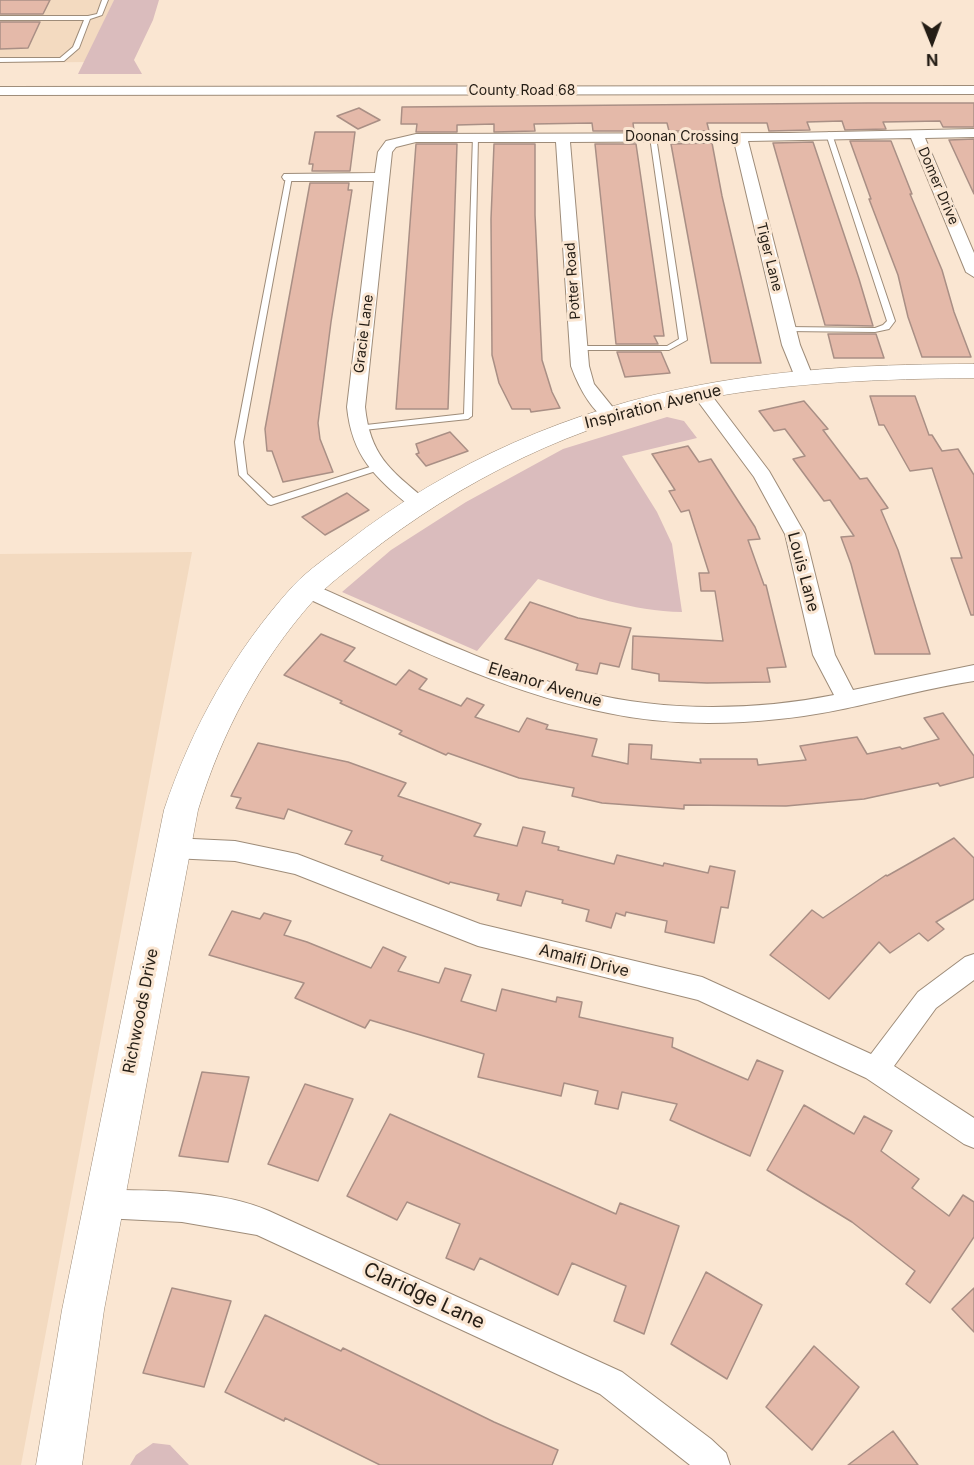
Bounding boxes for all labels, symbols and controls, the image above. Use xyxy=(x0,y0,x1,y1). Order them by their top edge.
north arrow xyxy=(902,12,962,72)
text: N xyxy=(926,50,939,70)
street label: County Road 68 xyxy=(469,83,575,99)
street label: Doonan Crossing xyxy=(625,129,739,145)
street label: Domer Drive xyxy=(914,145,962,227)
street label: Tiger Lane xyxy=(752,221,786,293)
street label: Potter Road xyxy=(562,242,584,320)
street label: Gracie Lane xyxy=(351,294,377,374)
street label: Inspiration Avenue xyxy=(583,381,723,433)
street label: Louis Lane xyxy=(783,530,823,614)
street label: Eleanor Avenue xyxy=(486,659,604,711)
street label: Amalfi Drive xyxy=(537,941,631,981)
street label: Richwoods Drive xyxy=(119,947,163,1075)
street label: Claridge Lane xyxy=(359,1257,489,1335)

